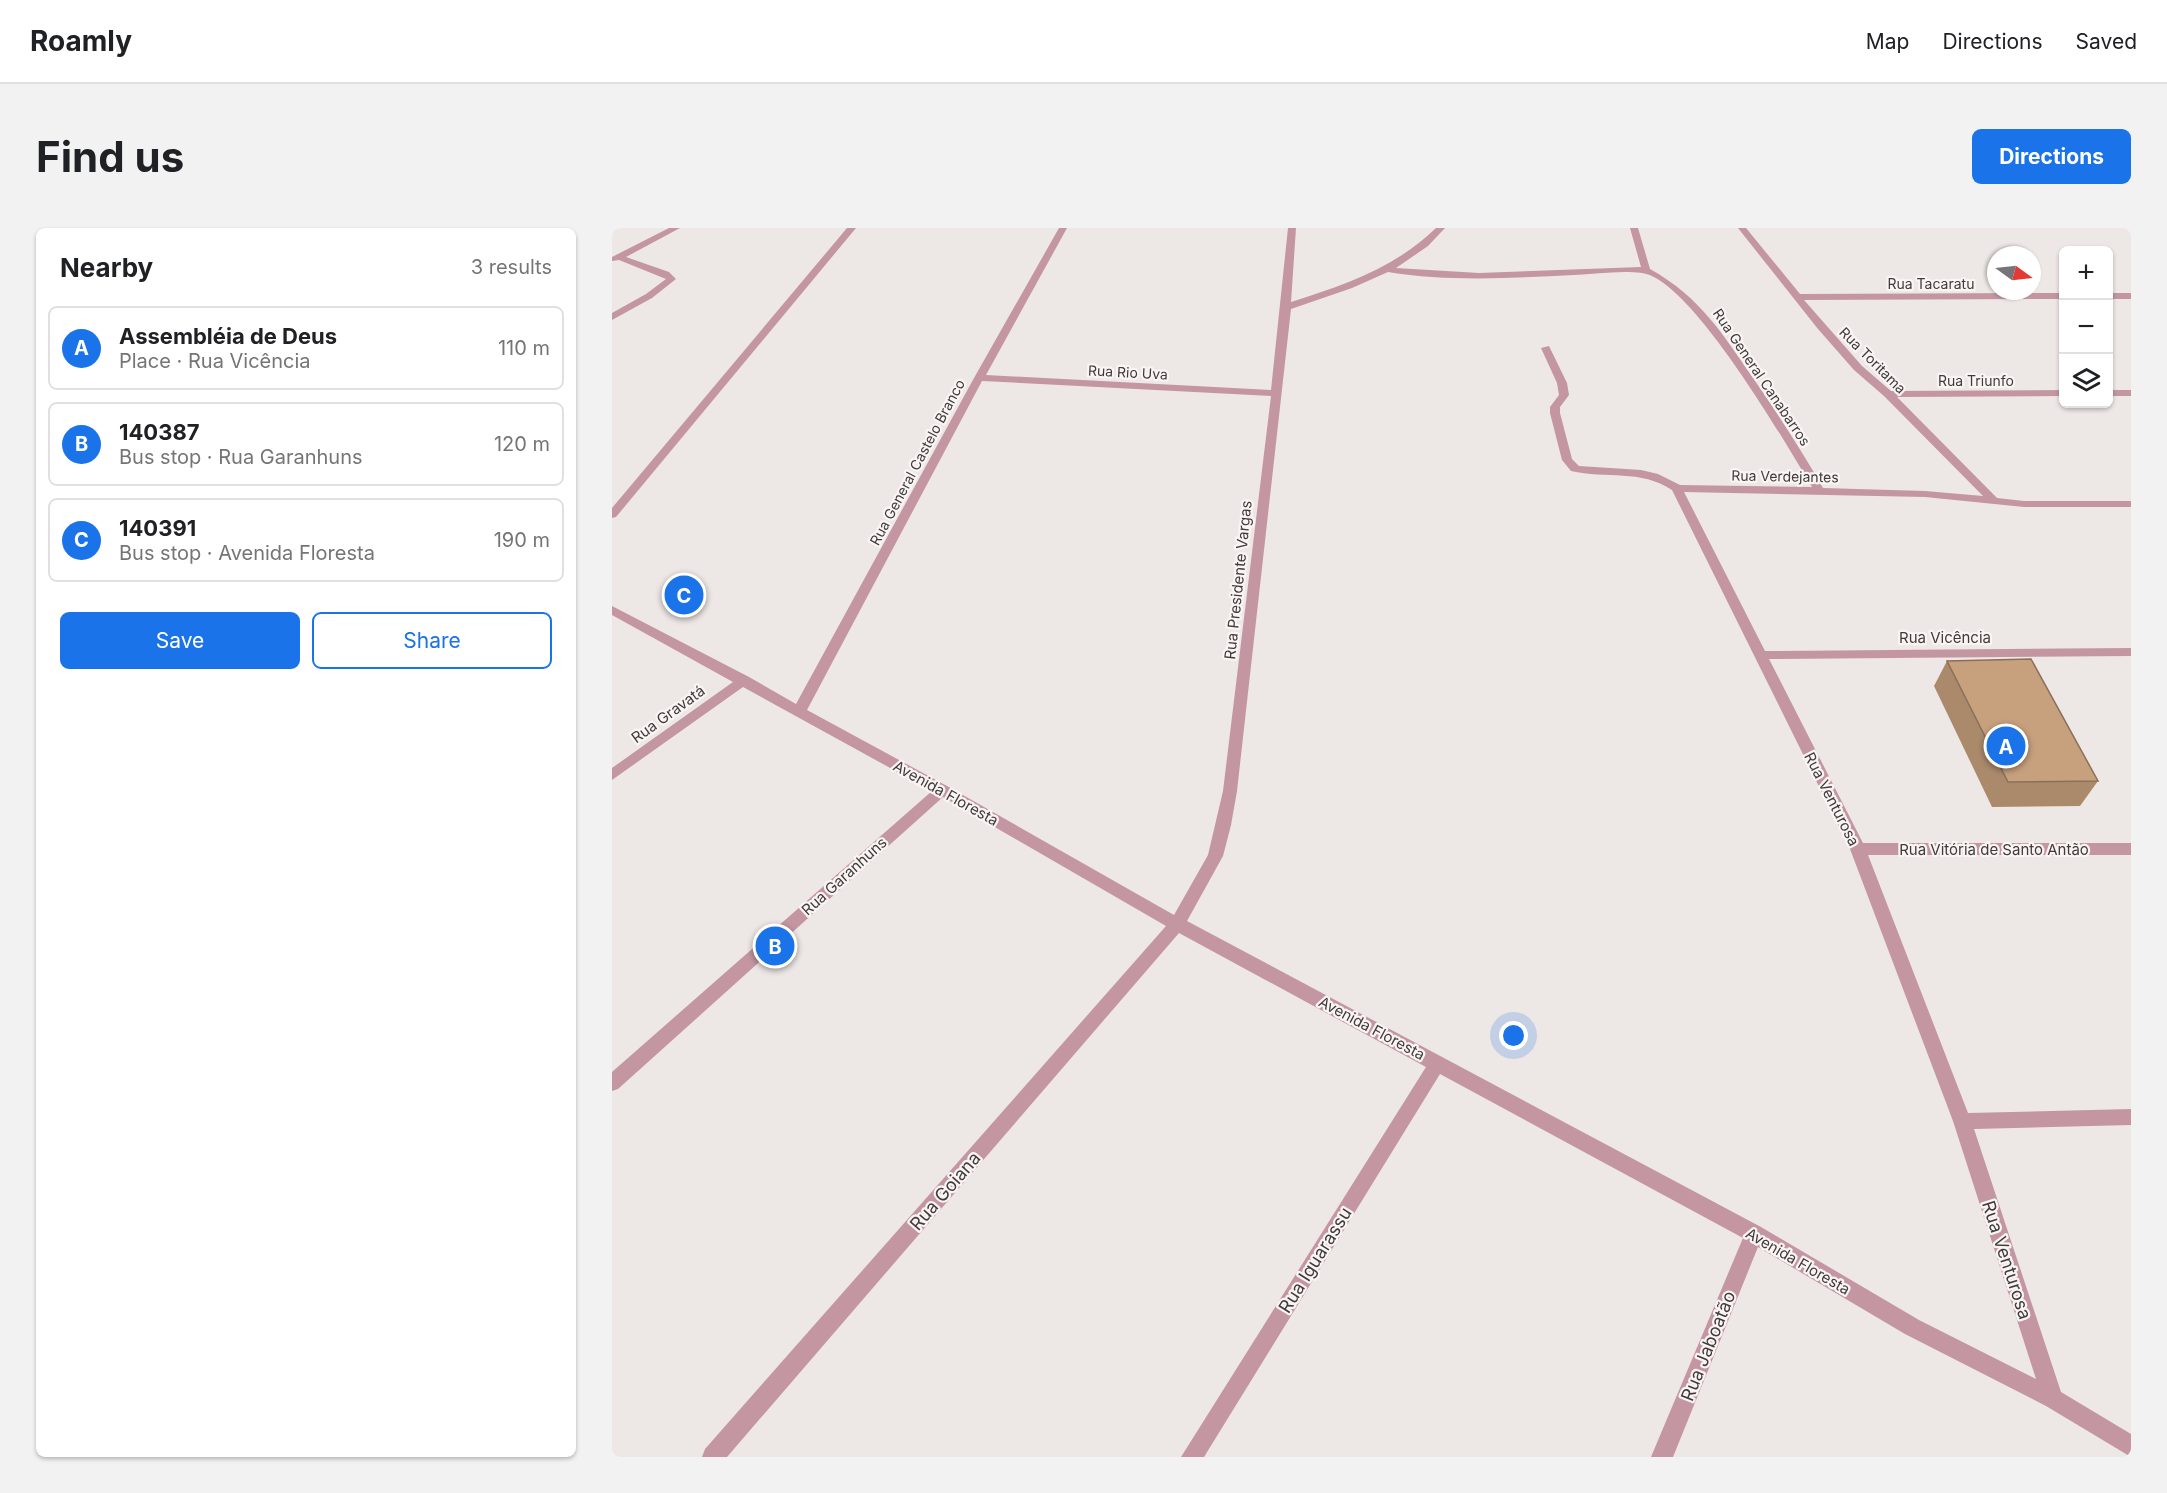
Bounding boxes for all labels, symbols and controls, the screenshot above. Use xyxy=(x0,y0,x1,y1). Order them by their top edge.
text: Roamly xyxy=(30,24,132,58)
text: Map xyxy=(1866,29,1909,54)
text: Directions xyxy=(1942,29,2043,54)
text: Saved xyxy=(2076,29,2137,54)
button: Directions xyxy=(1972,129,2131,184)
text: Find us xyxy=(36,131,184,182)
north arrow xyxy=(1987,246,2041,300)
map controls xyxy=(2059,246,2113,408)
button: + xyxy=(2059,246,2113,300)
text: Nearby xyxy=(60,252,153,283)
text: 3 results xyxy=(471,255,552,279)
street label: Rua Tacaratu xyxy=(1888,275,1974,292)
button: − xyxy=(2059,300,2113,354)
street label: Rua General Canabarros xyxy=(1710,305,1814,449)
text: Assembléia de Deus xyxy=(119,323,337,349)
street label: Rua Toritama xyxy=(1836,323,1910,397)
text: A xyxy=(74,336,89,360)
text: 110 m xyxy=(498,336,550,360)
text: Place · Rua Vicência xyxy=(119,349,311,373)
button: layers xyxy=(2059,354,2113,408)
street label: Rua Rio Uva xyxy=(1088,361,1168,383)
street label: Rua Triunfo xyxy=(1938,372,2014,389)
street label: Rua General Castelo Branco xyxy=(866,376,968,548)
text: 140387 xyxy=(119,419,200,445)
text: B xyxy=(75,432,88,456)
text: 120 m xyxy=(494,432,550,456)
text: Bus stop · Rua Garanhuns xyxy=(119,445,363,469)
street label: Rua Verdejantes xyxy=(1731,467,1839,485)
street label: Rua Presidente Vargas xyxy=(1220,499,1256,661)
text: 140391 xyxy=(119,515,196,541)
text: C xyxy=(74,528,89,552)
text: 190 m xyxy=(494,528,550,552)
text: Bus stop · Avenida Floresta xyxy=(119,541,375,565)
pin: C xyxy=(664,572,704,617)
button: Save xyxy=(60,612,300,669)
button: Share xyxy=(312,612,552,669)
street label: Rua Vicência xyxy=(1899,628,1991,647)
street label: Rua Gravatá xyxy=(627,681,709,747)
pin: A xyxy=(1986,724,2026,768)
street label: Rua Venturosa xyxy=(1800,749,1864,849)
street label: Avenida Floresta xyxy=(890,756,1002,830)
street label: Rua Garanhuns xyxy=(797,833,891,919)
street label: Rua Vitória de Santo Antão xyxy=(1899,840,2089,859)
pin: B xyxy=(756,924,794,968)
street label: Avenida Floresta xyxy=(1316,992,1428,1064)
your location xyxy=(1499,1021,1528,1050)
street label: Rua Goiana xyxy=(905,1148,985,1234)
street label: Rua Venturosa xyxy=(1978,1198,2036,1322)
street label: Rua Iguarassu xyxy=(1274,1203,1356,1317)
street label: Avenida Floresta xyxy=(1742,1223,1854,1299)
street label: Rua Jaboatão xyxy=(1676,1288,1740,1404)

